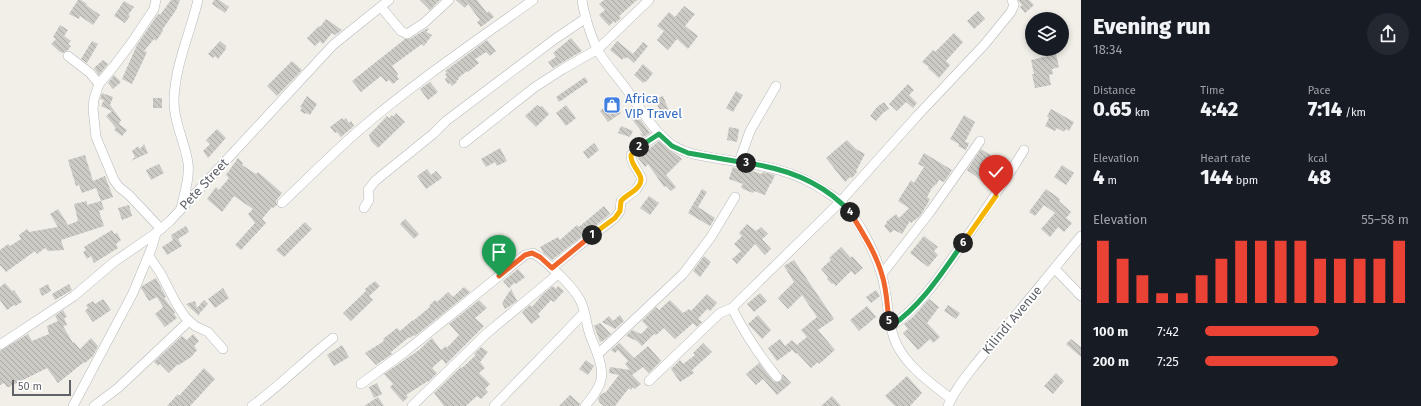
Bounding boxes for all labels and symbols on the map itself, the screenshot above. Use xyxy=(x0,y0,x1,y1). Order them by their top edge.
place label: Africa VIP Travel xyxy=(625,91,682,121)
shop icon: Africa VIP Travel xyxy=(602,95,622,115)
pin: 2 xyxy=(629,137,649,157)
pin: 3 xyxy=(736,153,756,173)
street label: Pete Street xyxy=(177,155,232,213)
pin xyxy=(979,155,1013,196)
pin: 4 xyxy=(840,202,860,222)
pin: 1 xyxy=(582,225,602,245)
pin: 6 xyxy=(953,233,973,253)
pin xyxy=(482,235,516,276)
street label: Kilindi Avenue xyxy=(979,283,1045,357)
pin: 5 xyxy=(879,311,899,331)
scale bar xyxy=(12,378,71,397)

